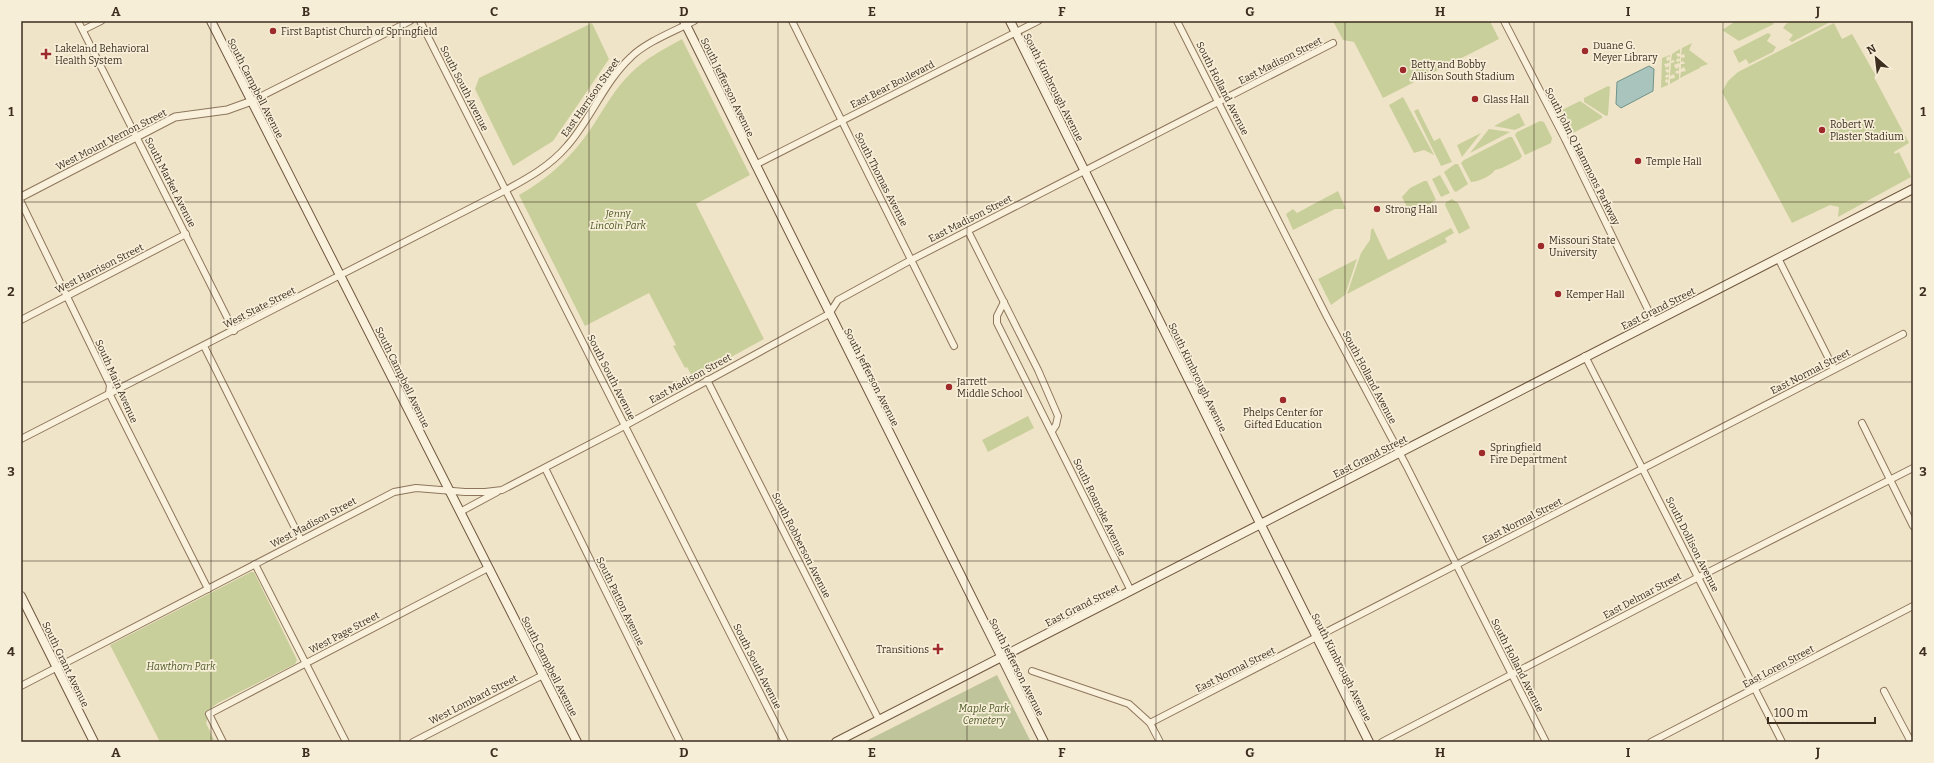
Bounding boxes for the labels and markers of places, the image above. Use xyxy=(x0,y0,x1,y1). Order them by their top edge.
marker: First Baptist Church of Springfield xyxy=(268,26,278,36)
place label: First Baptist Church of Springfield xyxy=(281,26,438,38)
place label: Duane G. Meyer Library xyxy=(1593,40,1658,64)
place label: Lakeland Behavioral Health System xyxy=(55,43,149,67)
marker: Duane G. Meyer Library xyxy=(1580,46,1590,56)
marker: Lakeland Behavioral Health System xyxy=(40,48,52,60)
place label: Betty and Bobby Allison South Stadium xyxy=(1411,59,1515,83)
marker: Betty and Bobby Allison South Stadium xyxy=(1398,65,1408,75)
marker: Glass Hall xyxy=(1470,94,1480,104)
place label: Glass Hall xyxy=(1483,94,1529,106)
place label: Robert W. Plaster Stadium xyxy=(1830,119,1904,143)
marker: Robert W. Plaster Stadium xyxy=(1817,125,1827,135)
marker: Temple Hall xyxy=(1633,156,1643,166)
place label: Temple Hall xyxy=(1646,156,1702,168)
marker: Strong Hall xyxy=(1372,204,1382,214)
place label: Strong Hall xyxy=(1385,204,1437,216)
place label: Missouri State University xyxy=(1549,235,1615,259)
marker: Missouri State University xyxy=(1536,241,1546,251)
marker: Kemper Hall xyxy=(1553,289,1563,299)
place label: Kemper Hall xyxy=(1566,289,1625,301)
place label: Jarrett Middle School xyxy=(956,376,1023,400)
marker: Jarrett Middle School xyxy=(944,382,954,392)
marker: Phelps Center for Gifted Education xyxy=(1278,395,1288,405)
place label: Phelps Center for Gifted Education xyxy=(1243,407,1324,431)
place label: Springfield Fire Department xyxy=(1490,442,1567,466)
marker: Springfield Fire Department xyxy=(1477,448,1487,458)
marker: Transitions xyxy=(932,643,944,655)
place label: Transitions xyxy=(876,644,929,656)

